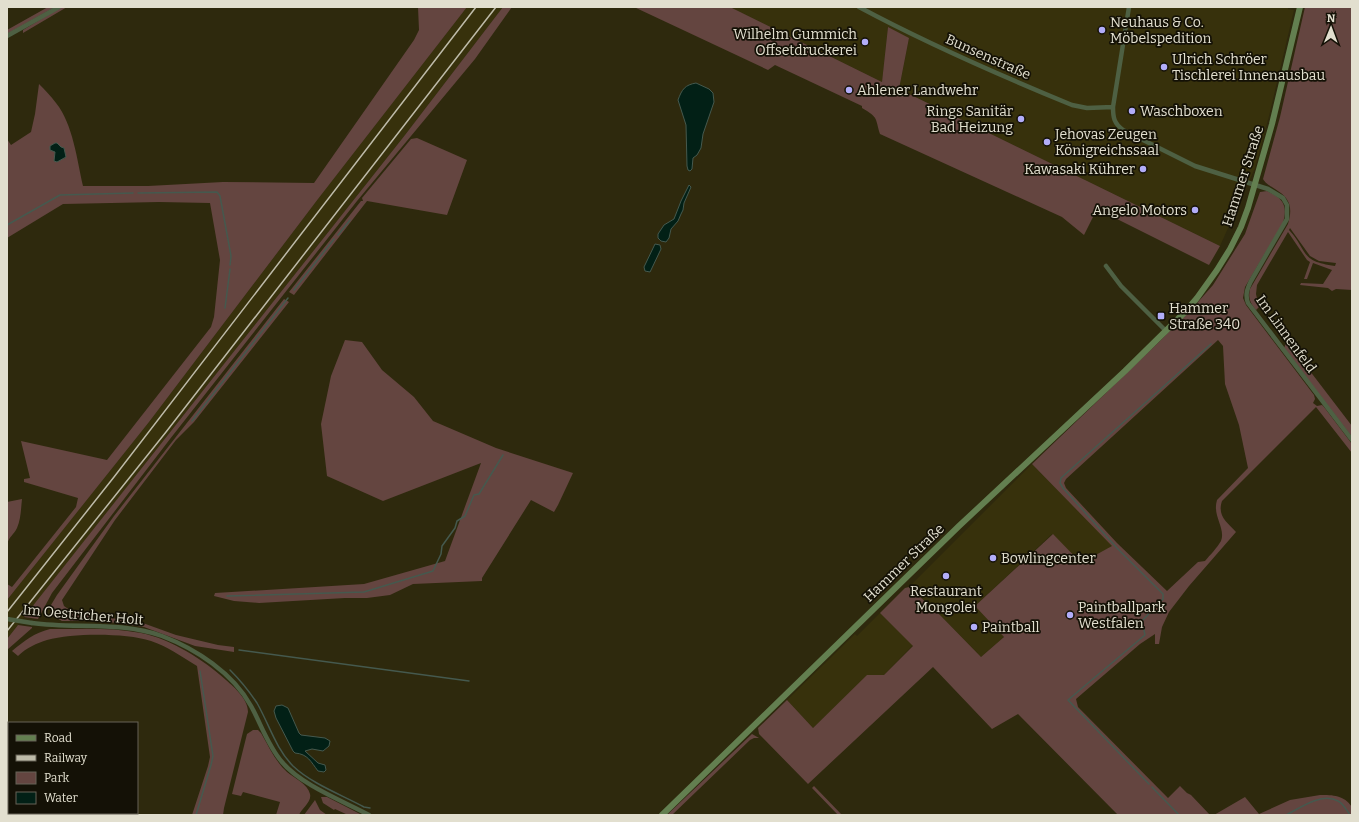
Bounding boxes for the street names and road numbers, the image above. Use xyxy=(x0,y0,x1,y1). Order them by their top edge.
street label: Bunsenstraße xyxy=(943,31,1033,83)
street label: Hammer Straße xyxy=(1219,123,1267,229)
street label: Im Linnenfeld xyxy=(1252,292,1320,376)
street label: Hammer Straße xyxy=(860,520,948,606)
street label: Im Oestricher Holt xyxy=(22,601,144,629)

